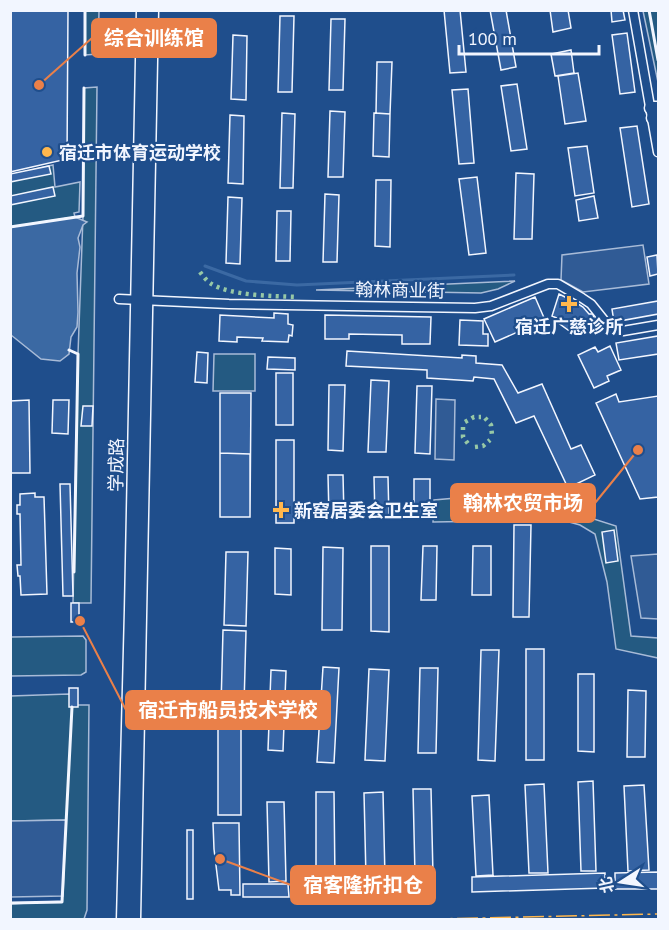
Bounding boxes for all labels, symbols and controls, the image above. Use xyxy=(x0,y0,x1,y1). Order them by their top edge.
scale bar xyxy=(459,18,598,56)
callout: 综合训练馆 xyxy=(92,19,216,57)
text: 综合训练馆 xyxy=(104,25,204,51)
text: 100 m xyxy=(468,27,517,50)
place label: 宿迁市体育运动学校 xyxy=(59,141,221,164)
marker: 宿迁市体育运动学校 xyxy=(40,145,54,159)
street label: 翰林商业街 xyxy=(355,278,445,302)
marker: 宿迁广慈诊所 xyxy=(560,295,578,313)
place label: 宿迁广慈诊所 xyxy=(515,315,623,338)
street label: 学成路 xyxy=(104,438,128,492)
callout: 翰林农贸市场 xyxy=(451,484,595,522)
text: 翰林农贸市场 xyxy=(463,490,583,516)
place label: 新窑居委会卫生室 xyxy=(294,499,438,522)
marker: 新窑居委会卫生室 xyxy=(272,501,290,519)
callout: 宿迁市船员技术学校 xyxy=(126,691,330,729)
text: 宿迁市船员技术学校 xyxy=(138,697,318,723)
north arrow xyxy=(591,852,651,912)
callout: 宿客隆折扣仓 xyxy=(291,866,435,904)
text: 宿客隆折扣仓 xyxy=(303,872,423,898)
text: 北 xyxy=(595,875,618,895)

